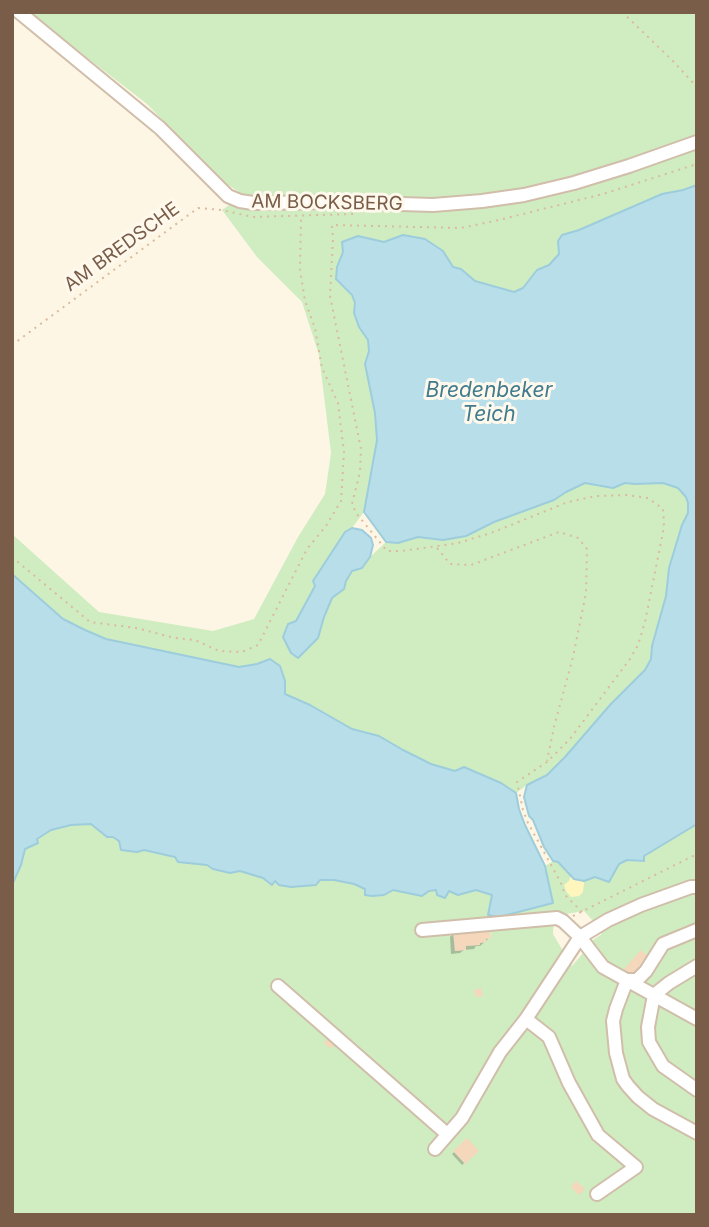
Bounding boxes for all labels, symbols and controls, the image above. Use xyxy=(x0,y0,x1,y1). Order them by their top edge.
street label: AM BOCKSBERG xyxy=(251,190,403,216)
street label: AM BREDSCHE xyxy=(60,198,184,296)
water label: Bredenbeker Teich xyxy=(426,378,552,428)

